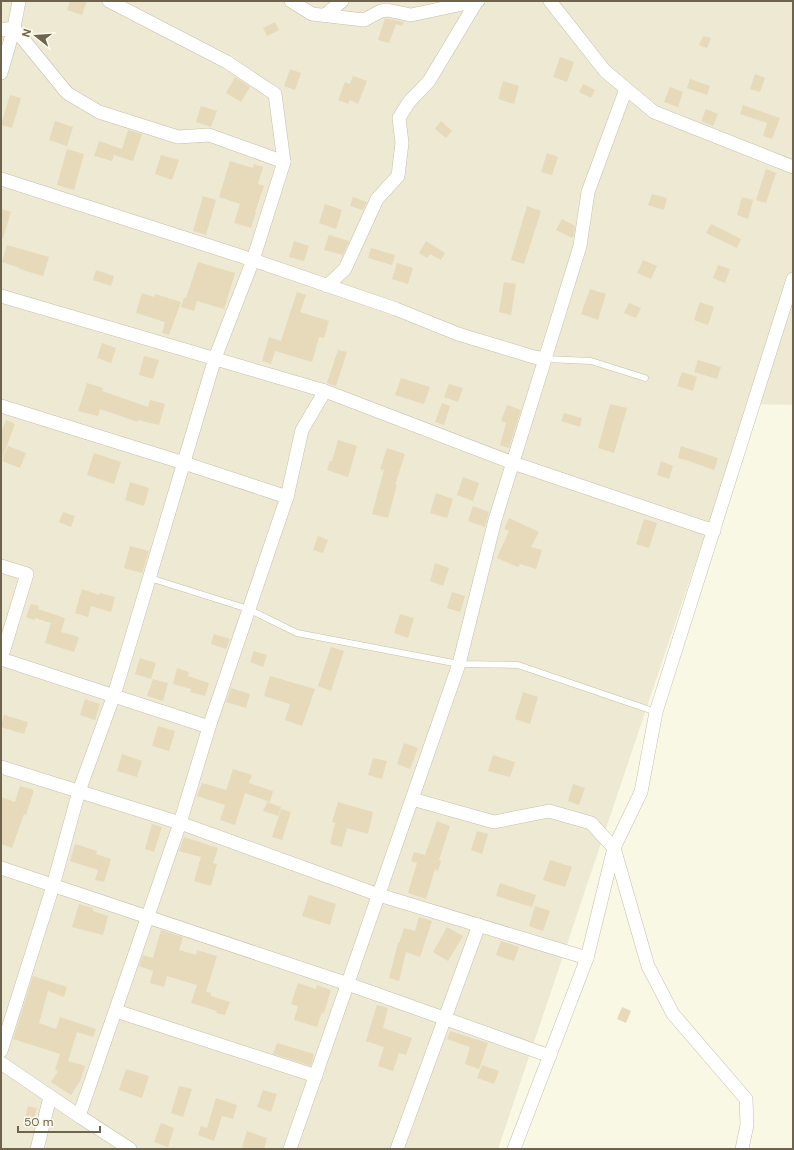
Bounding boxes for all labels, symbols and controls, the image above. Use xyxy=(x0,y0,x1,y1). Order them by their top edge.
north arrow xyxy=(16,16,56,56)
text: N xyxy=(19,27,34,39)
scale bar xyxy=(18,1108,100,1134)
text: 50 m xyxy=(24,1114,53,1130)

